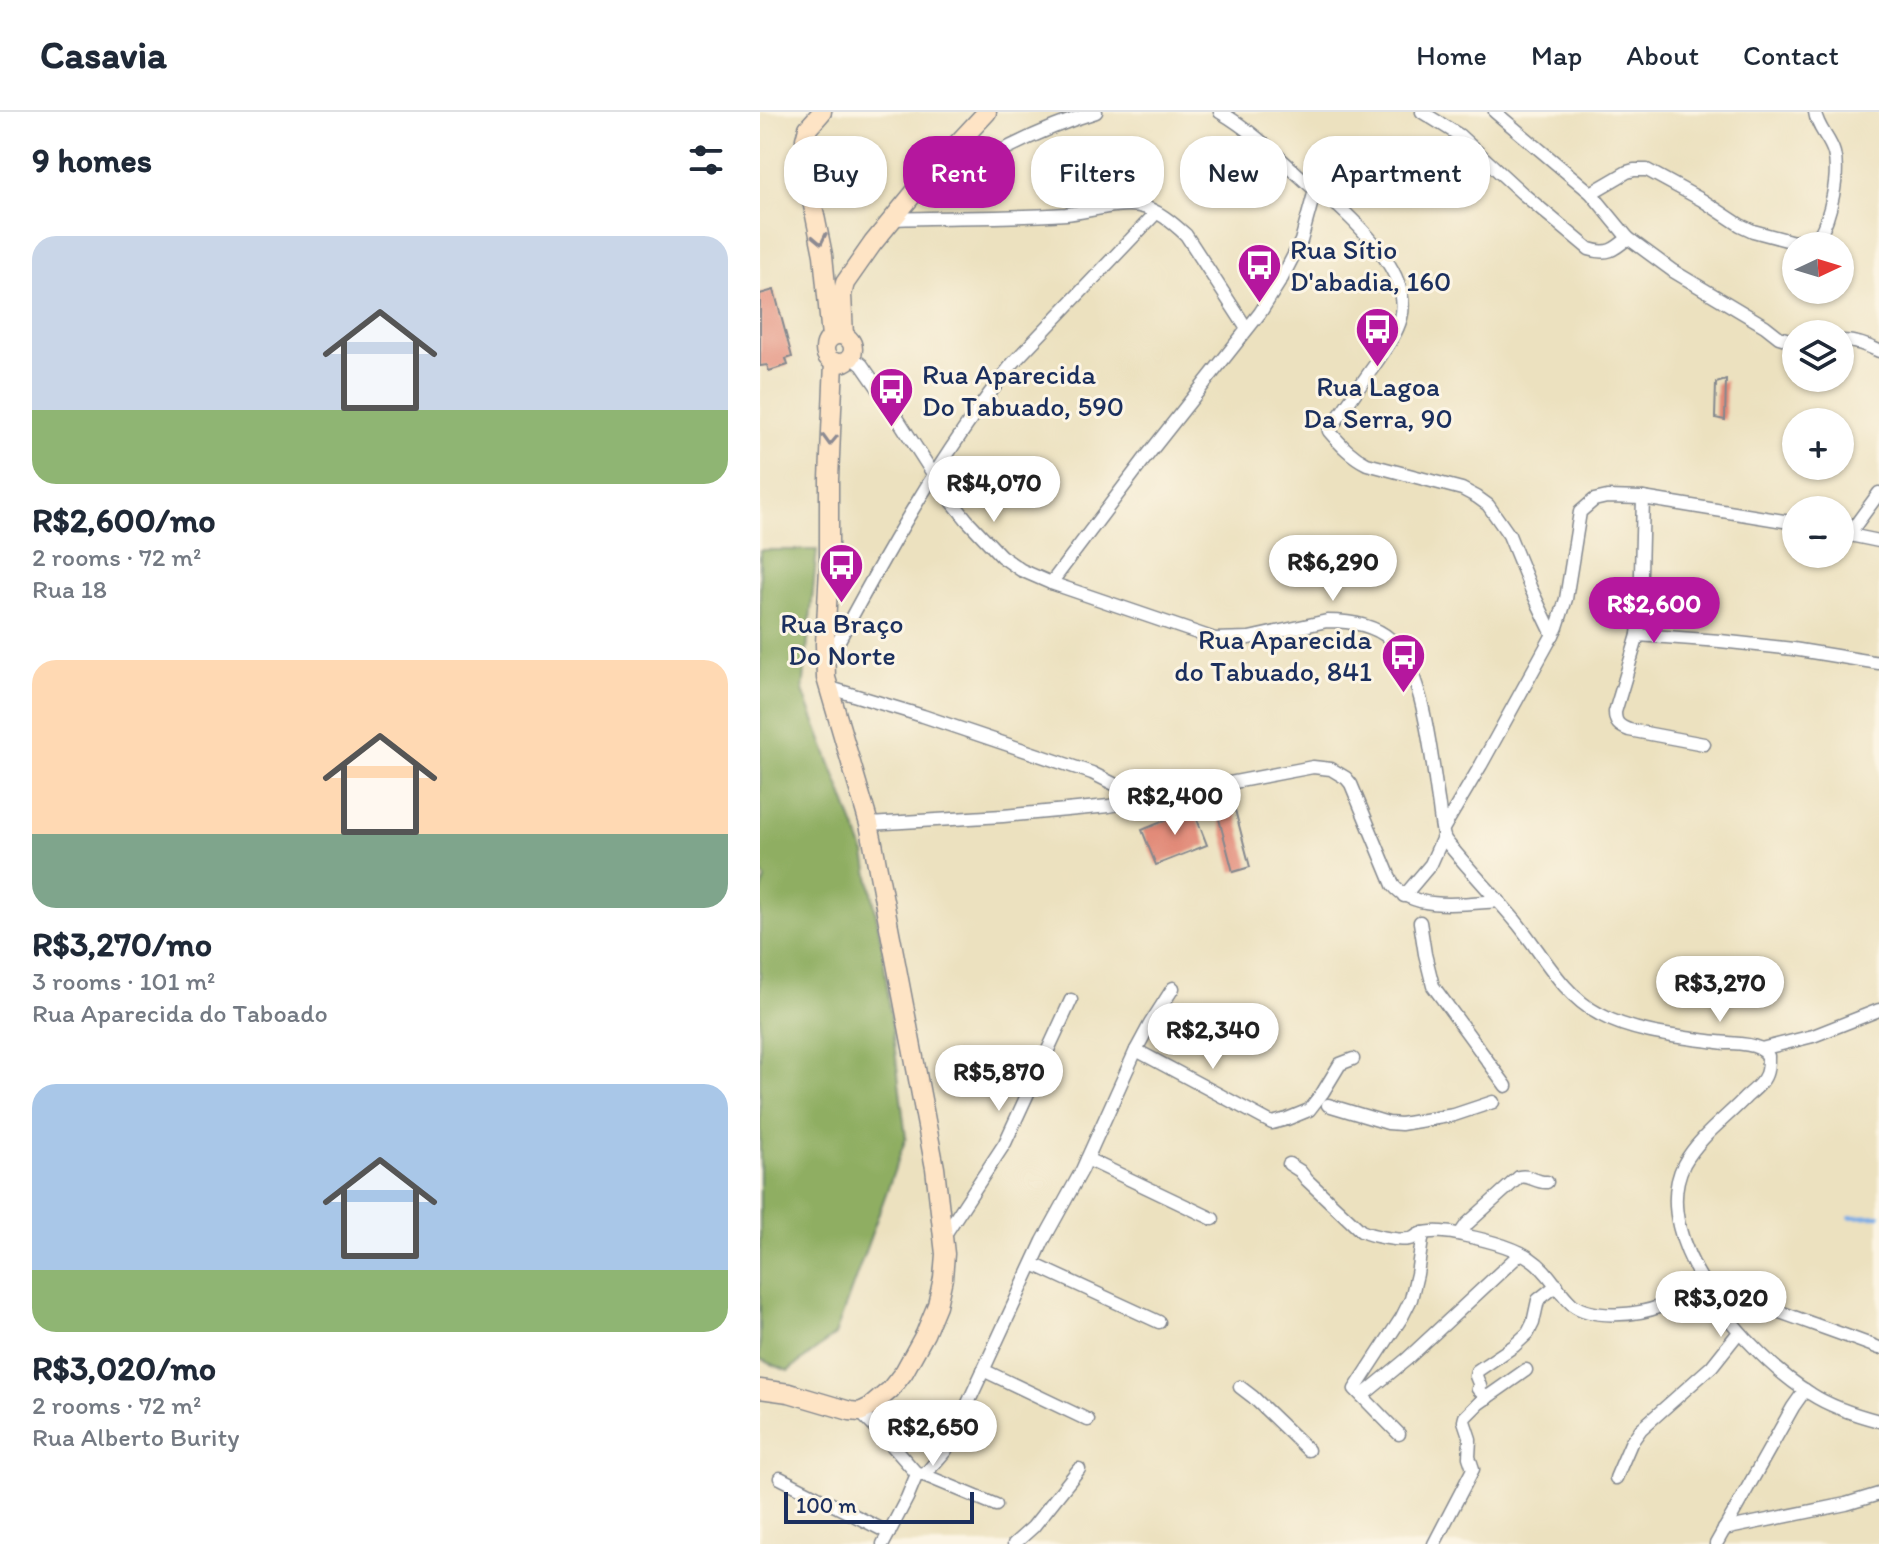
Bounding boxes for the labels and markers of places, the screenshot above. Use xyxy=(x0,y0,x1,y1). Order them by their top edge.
place label: Rua Sítio D'abadia, 160 xyxy=(1290,232,1451,298)
bus stop icon: Rua Sítio D'abadia, 160 xyxy=(1235,241,1283,304)
bus stop icon: Rua Lagoa Da Serra, 90 xyxy=(1354,305,1402,368)
place label: Rua Aparecida Do Tabuado, 590 xyxy=(922,357,1124,423)
bus stop icon: Rua Aparecida Do Tabuado, 590 xyxy=(867,366,915,429)
place label: Rua Lagoa Da Serra, 90 xyxy=(1303,369,1453,435)
pin: R$4,070 xyxy=(920,456,1068,524)
pin: R$6,290 xyxy=(1259,535,1407,603)
bus stop icon: Rua Braço Do Norte xyxy=(818,542,866,605)
pin: R$2,600 xyxy=(1580,577,1728,645)
place label: Rua Braço Do Norte xyxy=(780,606,904,672)
place label: Rua Aparecida do Tabuado, 841 xyxy=(1174,622,1372,688)
bus stop icon: Rua Aparecida do Tabuado, 841 xyxy=(1379,631,1427,694)
pin: R$2,400 xyxy=(1101,769,1249,837)
pin: R$3,270 xyxy=(1646,956,1794,1024)
pin: R$2,340 xyxy=(1139,1003,1287,1071)
pin: R$5,870 xyxy=(925,1045,1073,1113)
pin: R$3,020 xyxy=(1647,1271,1795,1339)
pin: R$2,650 xyxy=(859,1400,1007,1468)

